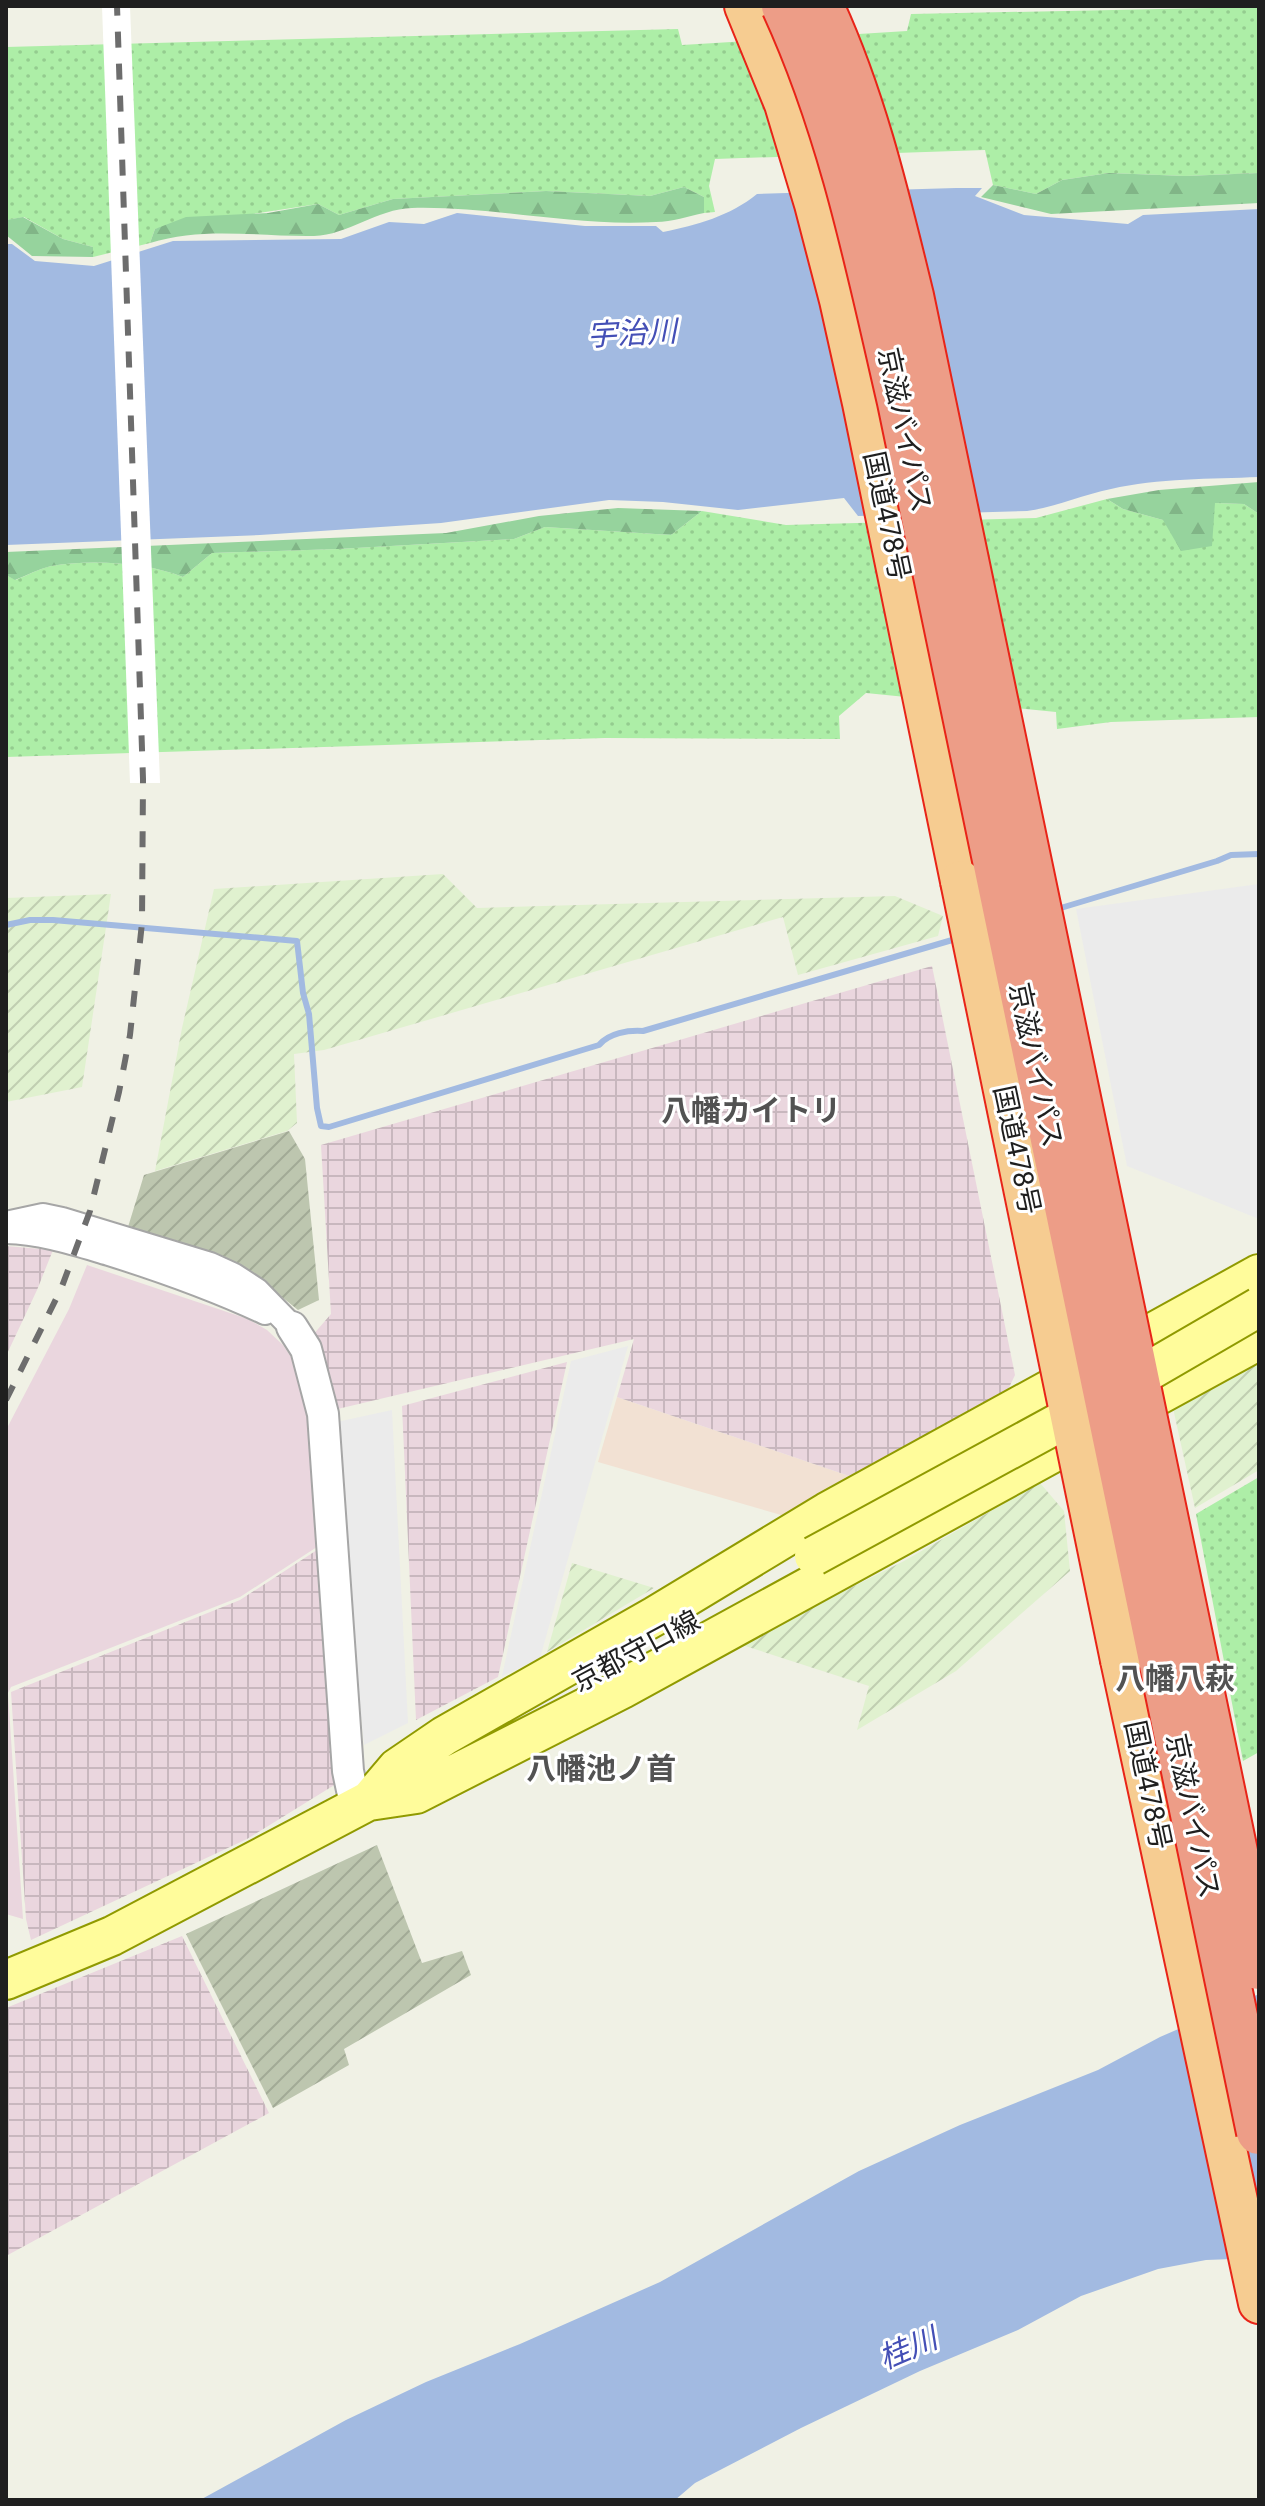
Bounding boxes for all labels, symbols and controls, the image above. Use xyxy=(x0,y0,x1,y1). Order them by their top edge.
water label: 宇治川 xyxy=(586,313,681,353)
street label: 京滋バイパス xyxy=(871,345,939,515)
street label: 国道478号 xyxy=(857,448,917,584)
street label: 京滋バイパス xyxy=(1002,980,1070,1150)
street label: 国道478号 xyxy=(987,1082,1047,1218)
district label: 八幡カイトリ xyxy=(661,1093,841,1128)
street label: 京都守口線 xyxy=(566,1604,706,1698)
district label: 八幡八萩 xyxy=(1115,1661,1235,1696)
street label: 国道478号 xyxy=(1118,1717,1178,1853)
street label: 京滋バイパス xyxy=(1159,1731,1227,1901)
district label: 八幡池ノ首 xyxy=(526,1751,676,1786)
water label: 桂川 xyxy=(874,2319,945,2376)

